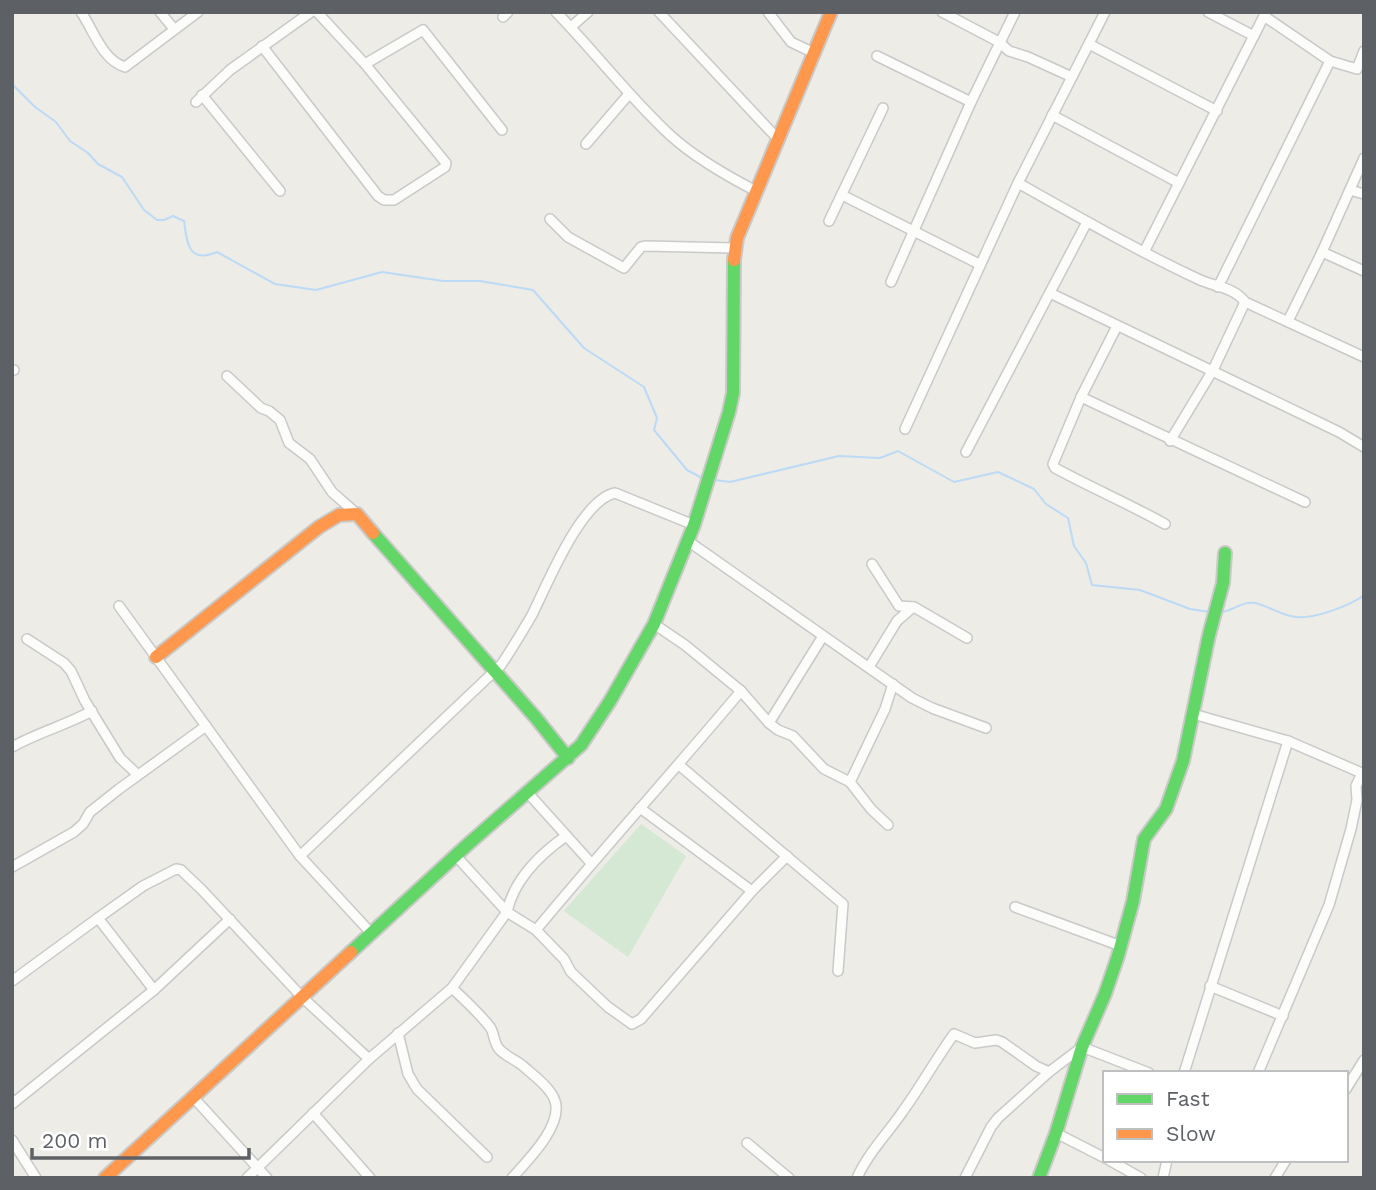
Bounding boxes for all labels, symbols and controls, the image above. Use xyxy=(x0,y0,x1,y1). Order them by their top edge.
legend xyxy=(1103,1071,1348,1162)
text: Fast xyxy=(1166,1086,1210,1111)
scale bar xyxy=(32,1116,248,1160)
text: Slow xyxy=(1166,1121,1216,1146)
text: 200 m xyxy=(42,1128,108,1153)

